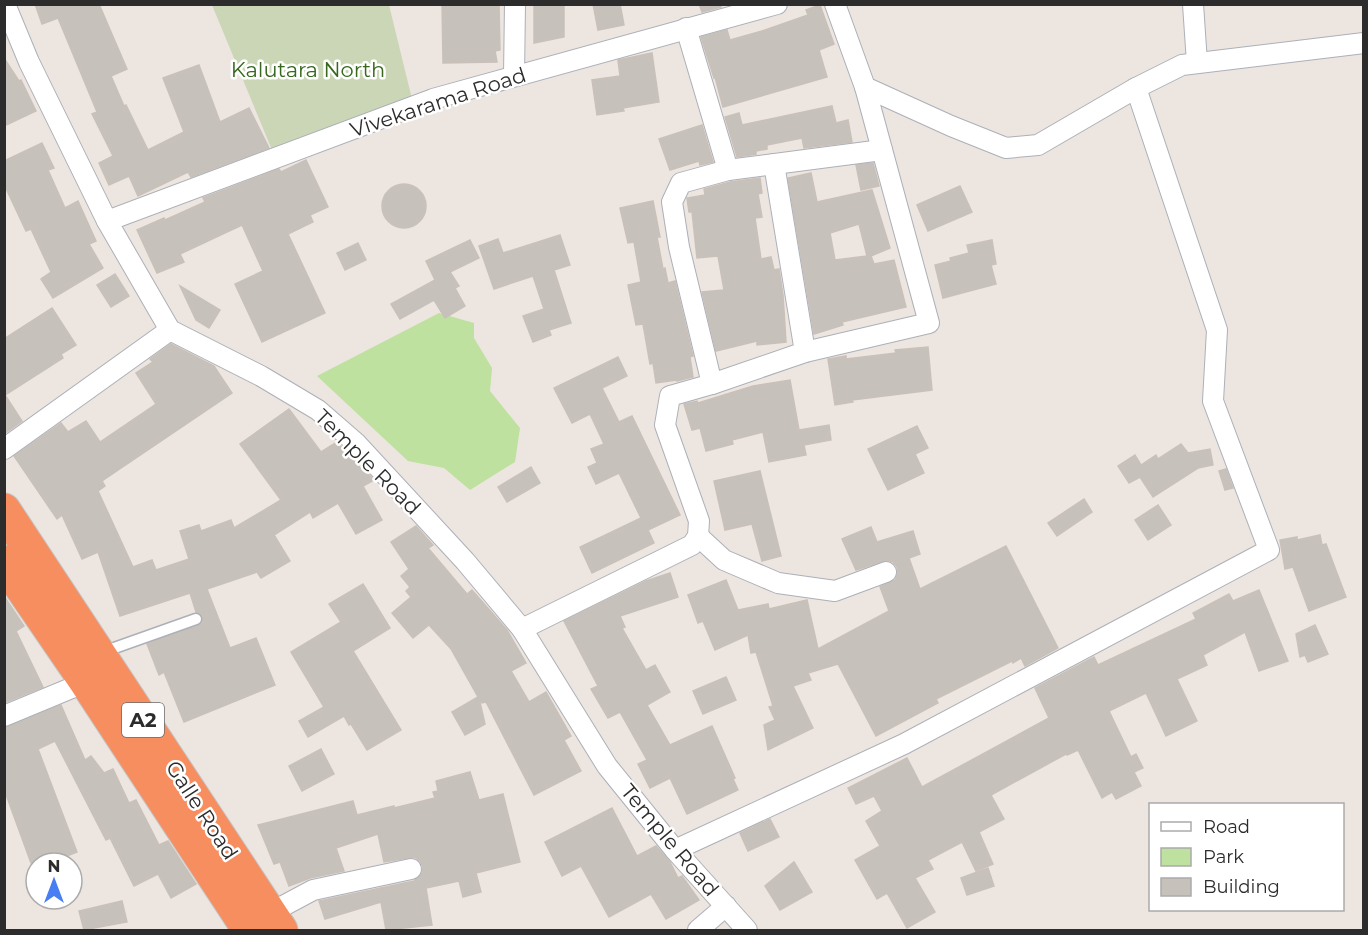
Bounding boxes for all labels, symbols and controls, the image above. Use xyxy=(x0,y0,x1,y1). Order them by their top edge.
park label: Kalutara North xyxy=(231,57,385,82)
street label: Vivekarama Road xyxy=(347,62,529,142)
street label: Temple Road xyxy=(310,404,426,520)
road number: A2 xyxy=(122,703,164,737)
street label: Galle Road xyxy=(161,756,243,864)
street label: Temple Road xyxy=(616,779,724,901)
legend xyxy=(1149,803,1344,911)
text: Road xyxy=(1203,816,1250,838)
text: Park xyxy=(1203,846,1244,868)
north arrow xyxy=(24,851,84,911)
text: N xyxy=(48,857,60,876)
text: Building xyxy=(1203,876,1280,898)

